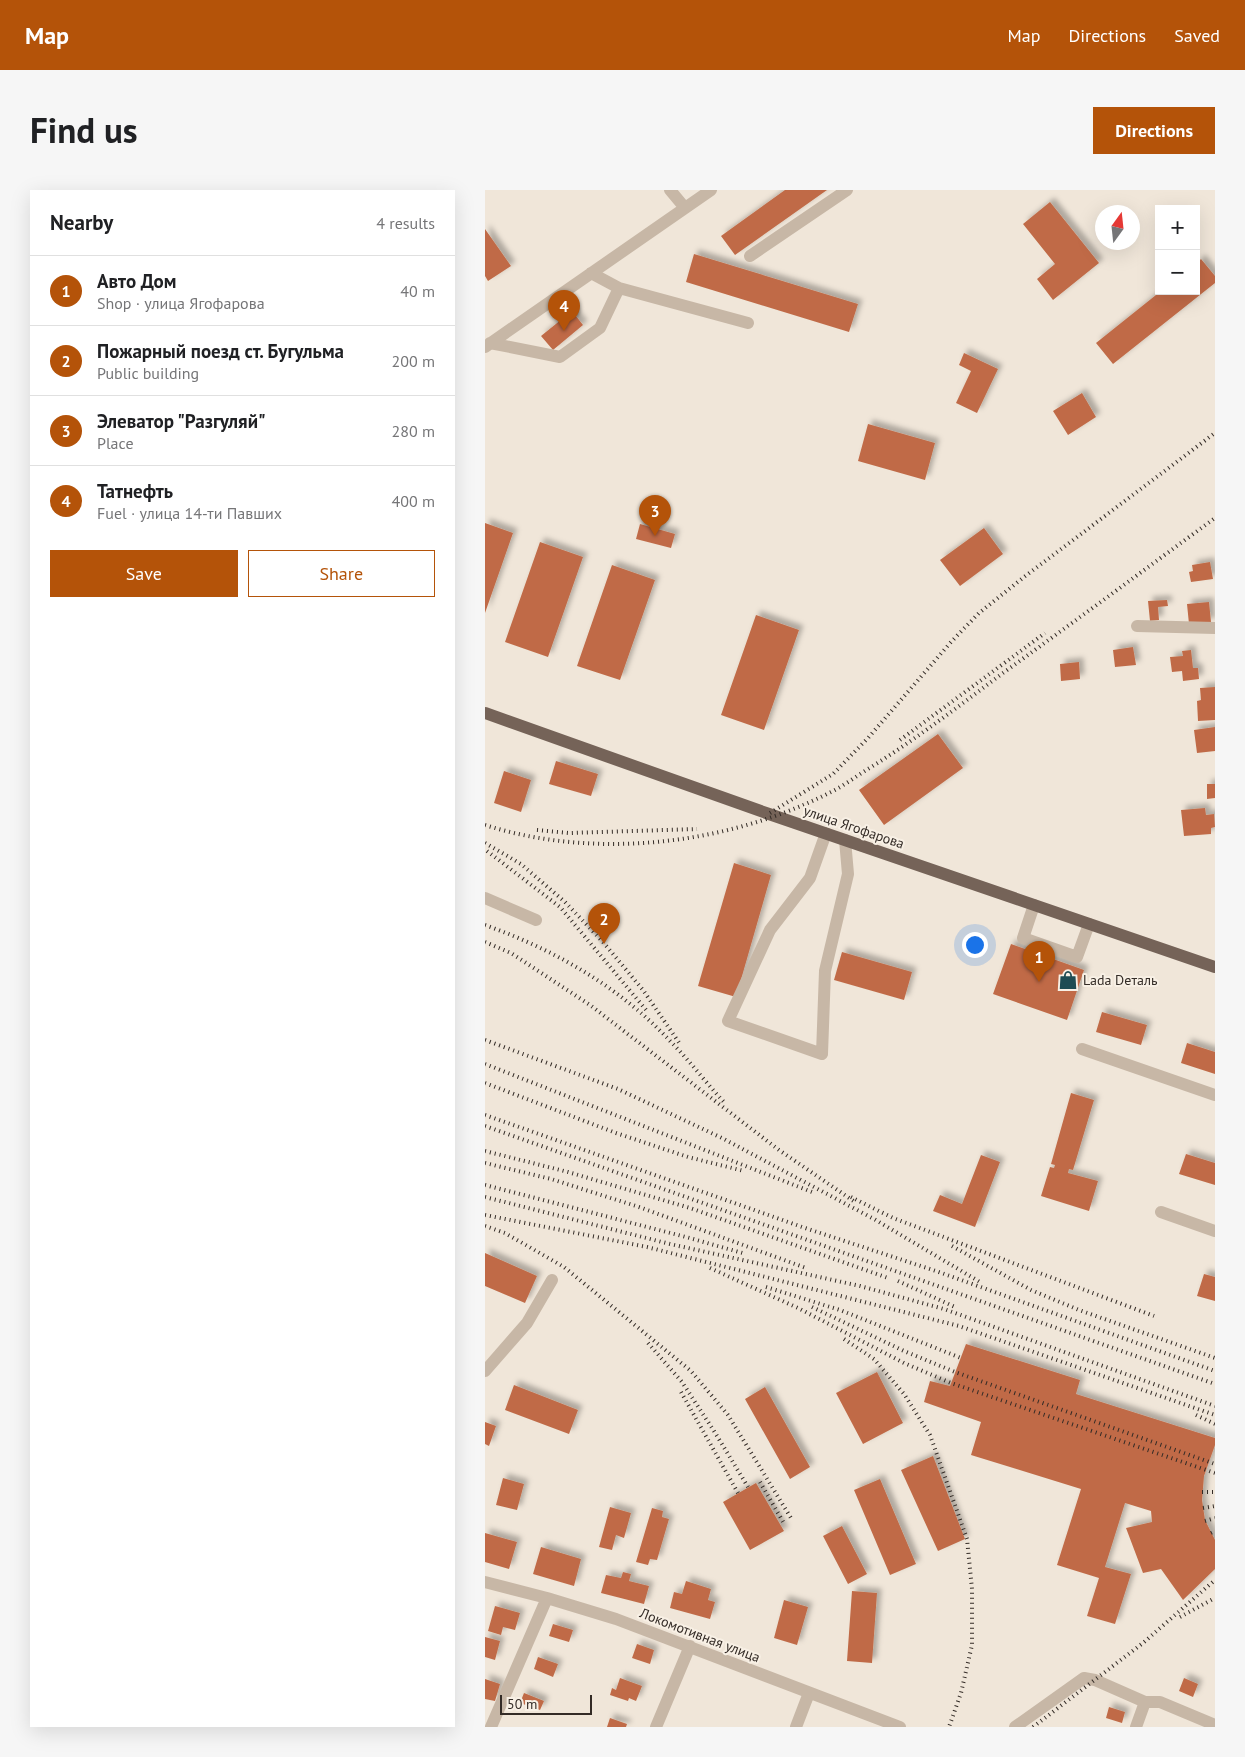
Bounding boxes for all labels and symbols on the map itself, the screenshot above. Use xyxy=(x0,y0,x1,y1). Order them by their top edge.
north arrow xyxy=(1095,205,1140,250)
pin: 4 xyxy=(548,290,580,331)
pin: 3 xyxy=(639,495,671,536)
street label: улица Ягофарова xyxy=(801,801,907,853)
pin: 2 xyxy=(588,903,620,944)
your location xyxy=(962,932,988,958)
pin: 1 xyxy=(1023,941,1055,982)
shop icon: Lada Dеталь xyxy=(1057,969,1079,991)
place label: Lada Dеталь xyxy=(1083,971,1158,989)
street label: Локомотивная улица xyxy=(636,1603,763,1666)
scale bar xyxy=(500,1692,593,1715)

